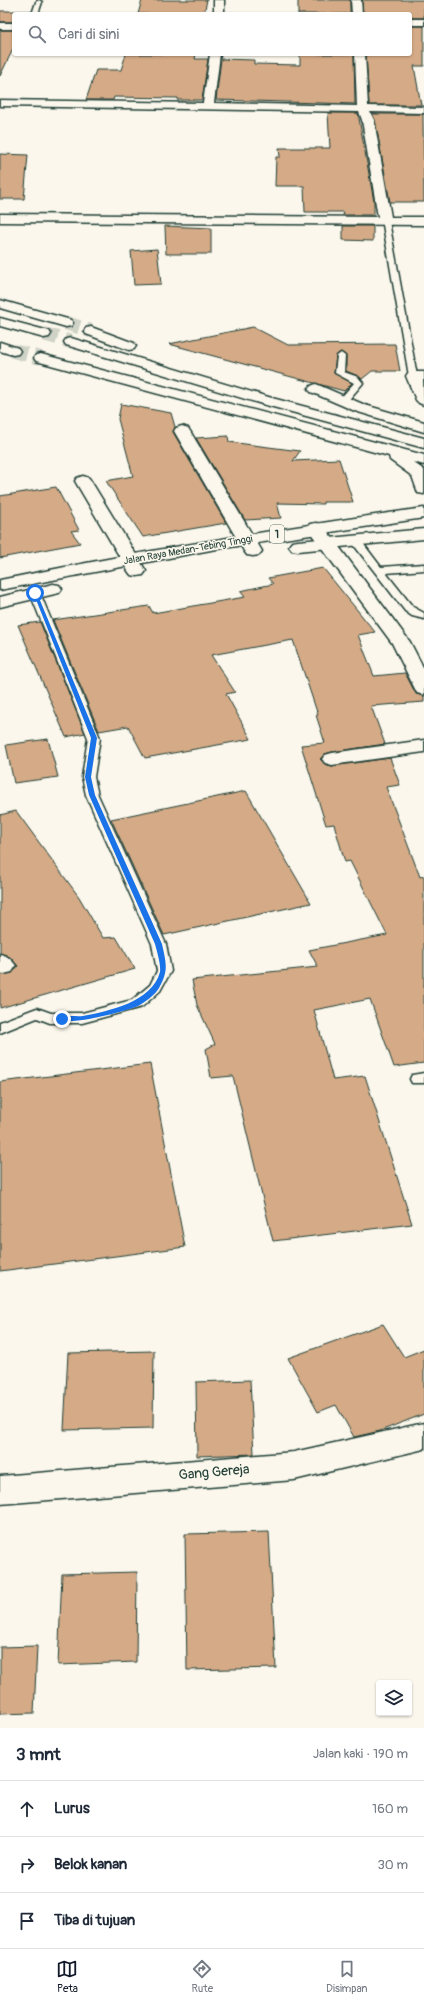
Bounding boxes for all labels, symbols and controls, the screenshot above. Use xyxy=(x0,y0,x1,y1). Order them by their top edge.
search box xyxy=(12,12,412,56)
icon: search xyxy=(26,23,48,45)
text: Cari di sini xyxy=(58,25,119,44)
road number: 1 xyxy=(270,525,284,543)
street label: Jalan Raya Medan-Tebing Tinggi xyxy=(123,533,254,567)
route start xyxy=(26,584,44,602)
route end xyxy=(53,1010,71,1028)
street label: Gang Gereja xyxy=(178,1460,250,1484)
map controls xyxy=(376,1680,412,1716)
button: layers xyxy=(376,1680,412,1716)
text: 3 mnt xyxy=(16,1744,61,1765)
text: Jalan kaki · 190 m xyxy=(313,1746,408,1762)
icon: ahead xyxy=(16,1798,38,1820)
text: Lurus xyxy=(54,1799,90,1818)
text: 160 m xyxy=(372,1801,408,1817)
icon: right xyxy=(16,1854,38,1876)
text: Belok kanan xyxy=(54,1855,127,1874)
text: 30 m xyxy=(378,1857,408,1873)
icon: arrive xyxy=(16,1910,38,1932)
text: Tiba di tujuan xyxy=(54,1911,135,1930)
tab: Peta xyxy=(56,1958,78,1995)
tab: Rute xyxy=(191,1958,213,1995)
tab: Disimpan xyxy=(326,1958,368,1995)

